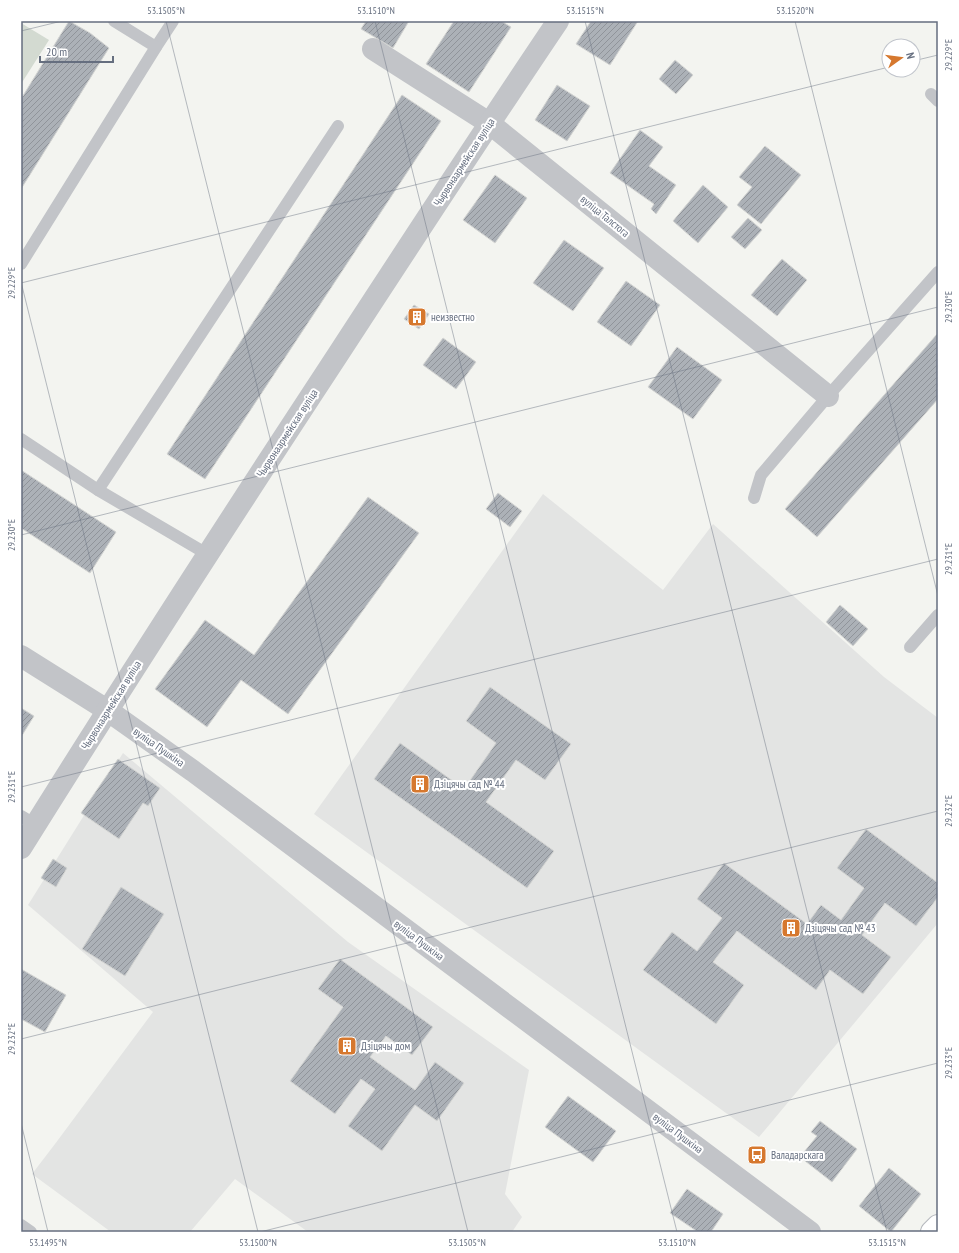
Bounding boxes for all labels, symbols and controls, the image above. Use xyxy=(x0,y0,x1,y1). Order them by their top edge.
text: 53.1505°N xyxy=(147,4,185,17)
text: 53.1510°N xyxy=(357,4,395,17)
text: 53.1515°N xyxy=(566,4,604,17)
text: 53.1520°N xyxy=(776,4,814,17)
scale bar xyxy=(40,38,113,64)
north arrow xyxy=(881,38,921,78)
text: 29.229°E xyxy=(942,39,955,71)
text: 20 m xyxy=(46,44,67,59)
text: N xyxy=(903,51,918,60)
street label: Чырвонаармейская вуліца xyxy=(430,115,498,209)
street label: вуліца Талстога xyxy=(578,192,632,240)
text: 29.229°E xyxy=(5,267,18,299)
text: 29.230°E xyxy=(942,291,955,323)
building icon: неизвестно xyxy=(406,306,428,328)
place label: неизвестно xyxy=(431,310,475,324)
street label: Чырвонаармейская вуліца xyxy=(253,386,321,480)
text: 29.230°E xyxy=(5,519,18,551)
text: 29.231°E xyxy=(942,543,955,575)
street label: Чырвонаармейская вуліца xyxy=(78,658,144,752)
street label: вуліца Пушкіна xyxy=(131,724,187,770)
text: 29.231°E xyxy=(5,771,18,803)
building icon: Дзіцячы сад № 44 xyxy=(409,773,431,795)
place label: Дзіцячы сад № 44 xyxy=(434,777,505,791)
text: 29.232°E xyxy=(942,795,955,827)
street label: вуліца Пушкіна xyxy=(391,917,447,963)
building icon: Дзіцячы сад № 43 xyxy=(780,917,802,939)
place label: Дзіцячы сад № 43 xyxy=(805,921,876,935)
text: 29.232°E xyxy=(5,1023,18,1055)
building icon: Дзіцячы дом xyxy=(336,1035,358,1057)
place label: Дзіцячы дом xyxy=(361,1039,411,1053)
text: 29.233°E xyxy=(942,1047,955,1079)
street label: вуліца Пушкіна xyxy=(650,1110,706,1156)
bus stop icon: Валадарскага xyxy=(746,1144,768,1166)
place label: Валадарскага xyxy=(771,1148,824,1162)
text: 53.1495°N xyxy=(29,1236,67,1249)
text: 53.1500°N xyxy=(239,1236,277,1249)
text: 53.1505°N xyxy=(448,1236,486,1249)
text: 53.1510°N xyxy=(658,1236,696,1249)
text: 53.1515°N xyxy=(868,1236,906,1249)

